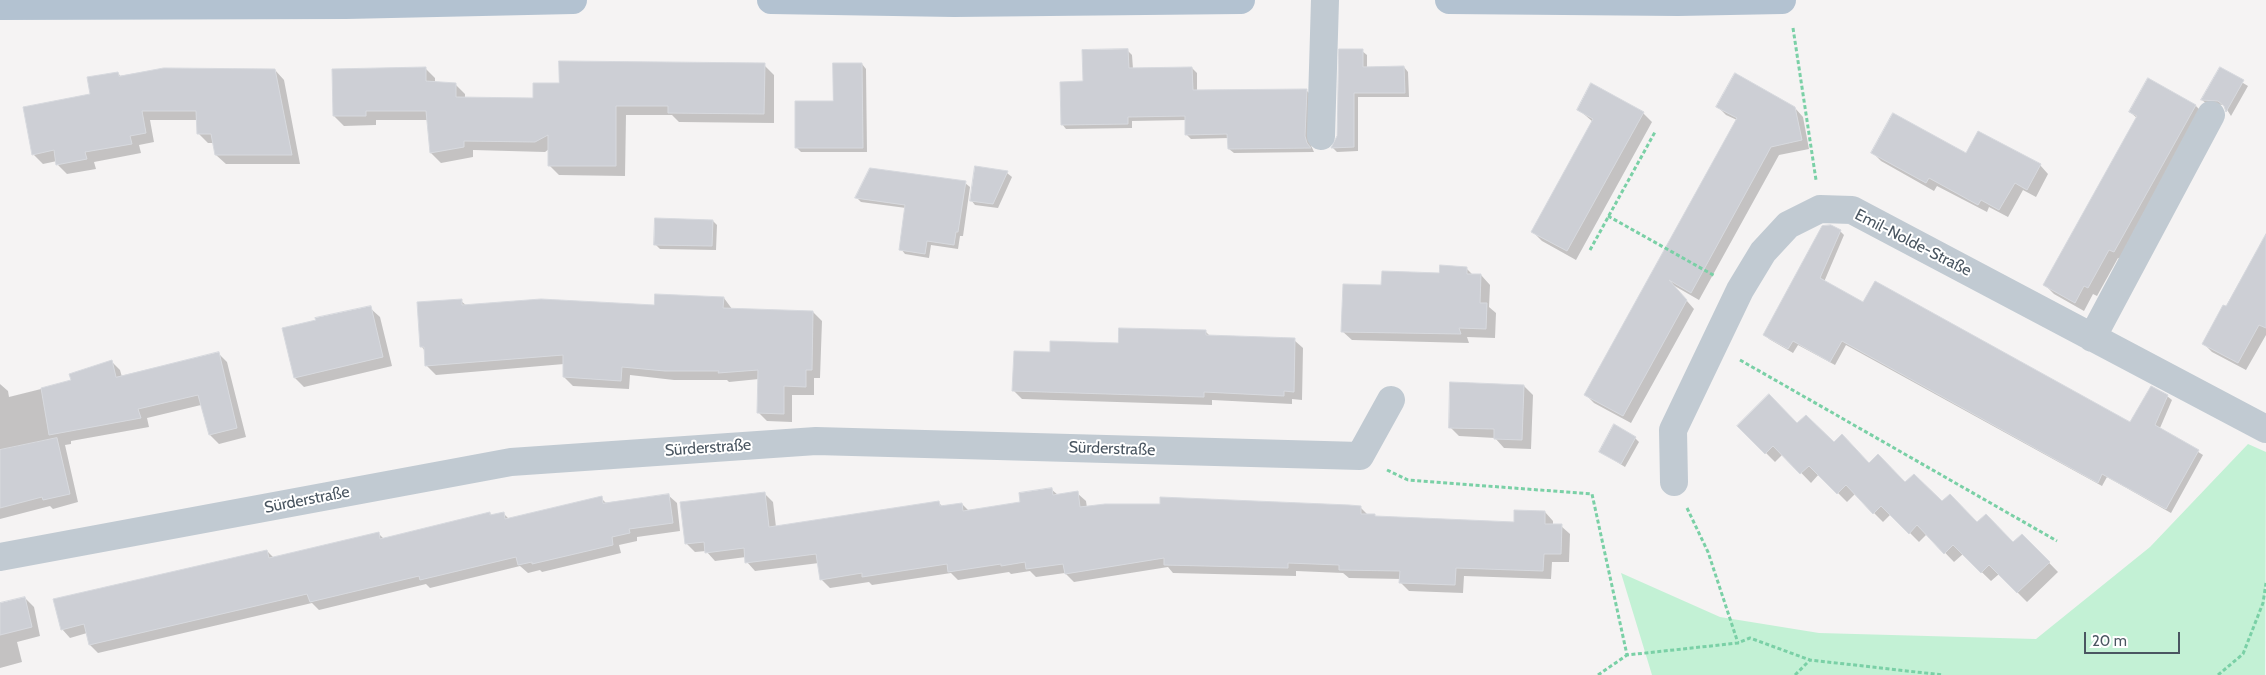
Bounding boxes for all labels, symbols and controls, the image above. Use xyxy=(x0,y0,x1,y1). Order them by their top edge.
street label: Emil-Nolde-Straße xyxy=(1851,205,1975,281)
street label: Sürderstraße xyxy=(664,435,752,461)
street label: Sürderstraße xyxy=(1068,438,1156,460)
street label: Sürderstraße xyxy=(263,482,351,518)
scale bar xyxy=(2086,622,2182,654)
text: 20 m xyxy=(2092,632,2127,650)

